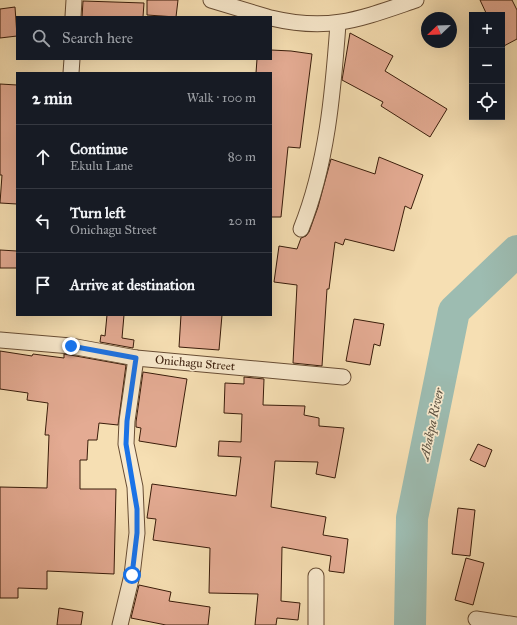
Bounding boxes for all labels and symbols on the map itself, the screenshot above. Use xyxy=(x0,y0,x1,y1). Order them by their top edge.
north arrow xyxy=(421,12,457,48)
route end xyxy=(62,337,80,355)
street label: Onichagu Street xyxy=(154,353,236,375)
water label: Abakpa River xyxy=(416,386,448,464)
route start xyxy=(123,566,141,584)

